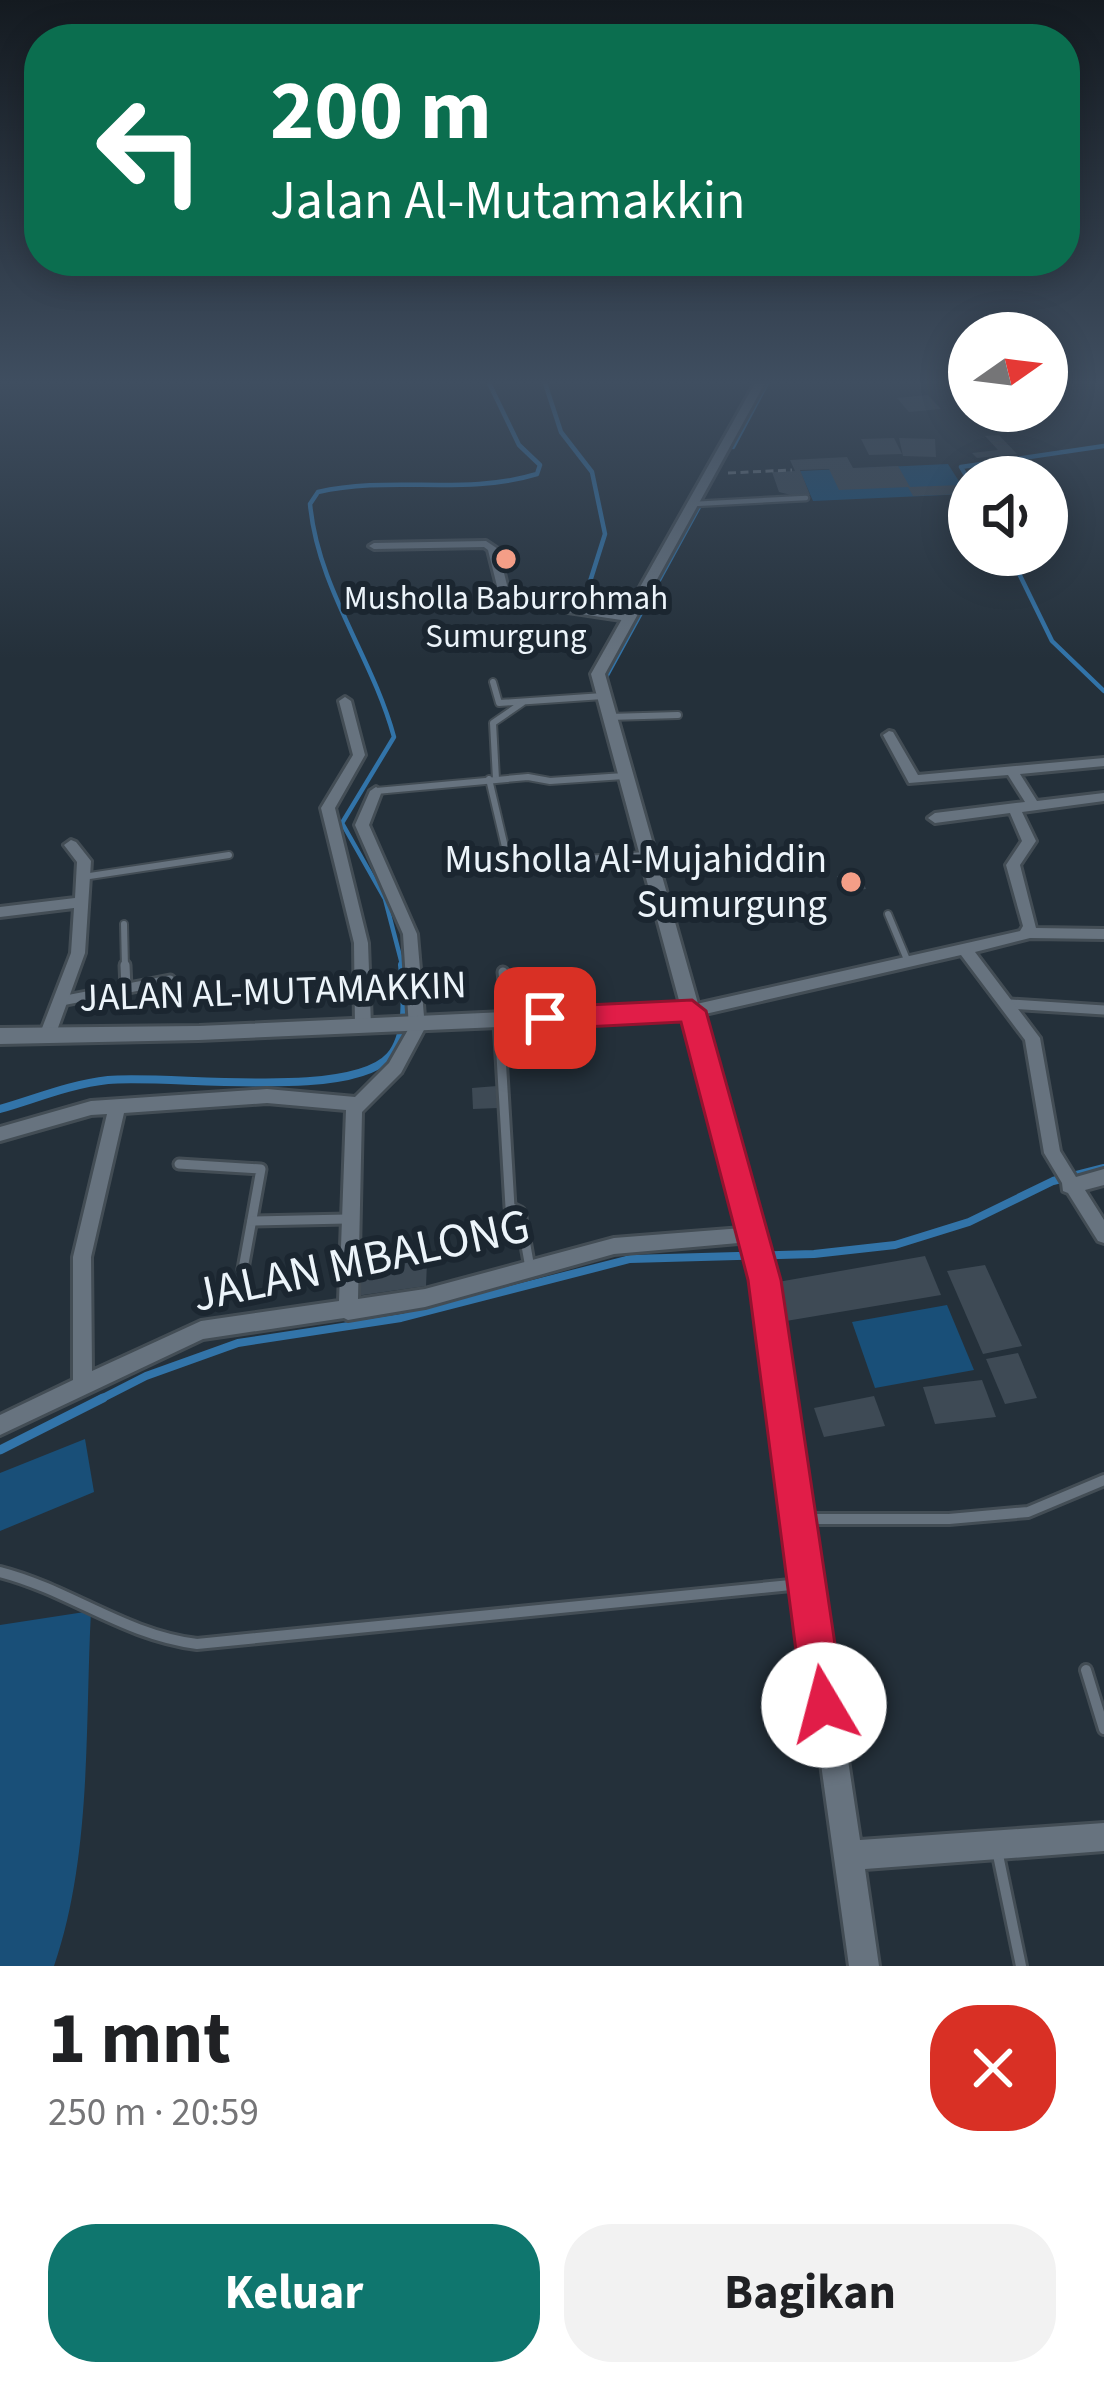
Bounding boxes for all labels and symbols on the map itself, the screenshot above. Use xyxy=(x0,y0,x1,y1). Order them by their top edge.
north arrow xyxy=(948,312,1068,432)
marker: Musholla Baburrohmah Sumurgung xyxy=(493,546,519,572)
place label: Musholla Baburrohmah Sumurgung xyxy=(344,575,668,660)
place label: Musholla Al-Mujahiddin Sumurgung xyxy=(444,832,827,933)
marker: Musholla Al-Mujahiddin Sumurgung xyxy=(838,869,864,895)
street label: JALAN AL-MUTAMAKKIN xyxy=(78,957,468,1027)
pin xyxy=(494,967,596,1069)
street label: JALAN MBALONG xyxy=(186,1192,536,1330)
position arrow xyxy=(761,1642,887,1768)

